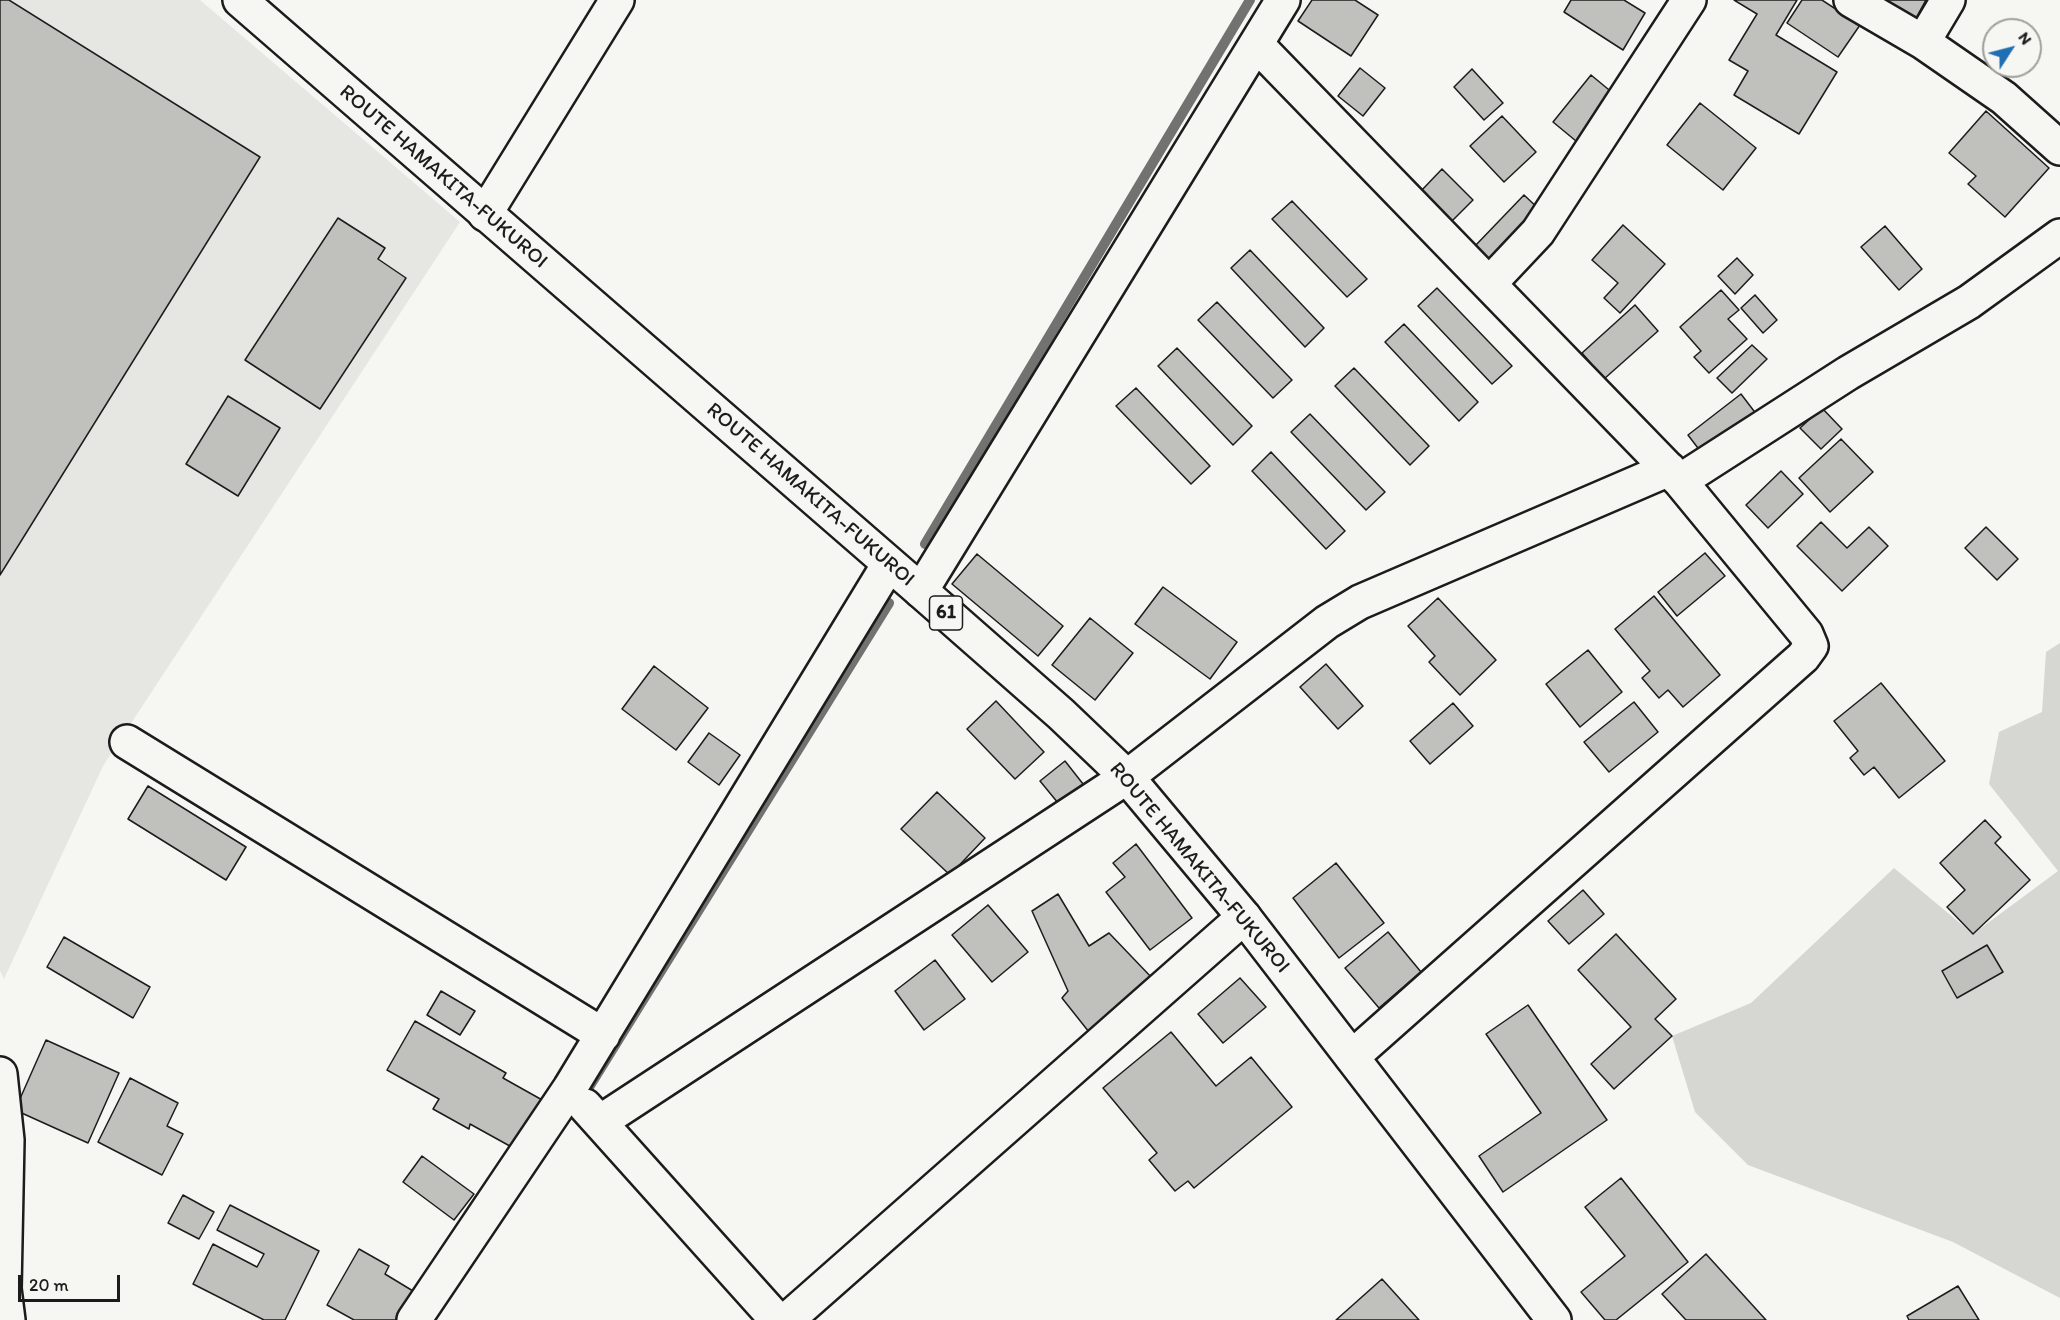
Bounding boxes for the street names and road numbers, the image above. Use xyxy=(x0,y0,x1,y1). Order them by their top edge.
street label: ROUTE HAMAKITA-FUKUROI xyxy=(334,80,552,274)
street label: ROUTE HAMAKITA-FUKUROI xyxy=(701,398,919,592)
road number: 61 xyxy=(930,596,962,630)
street label: ROUTE HAMAKITA-FUKUROI xyxy=(1103,757,1295,979)

